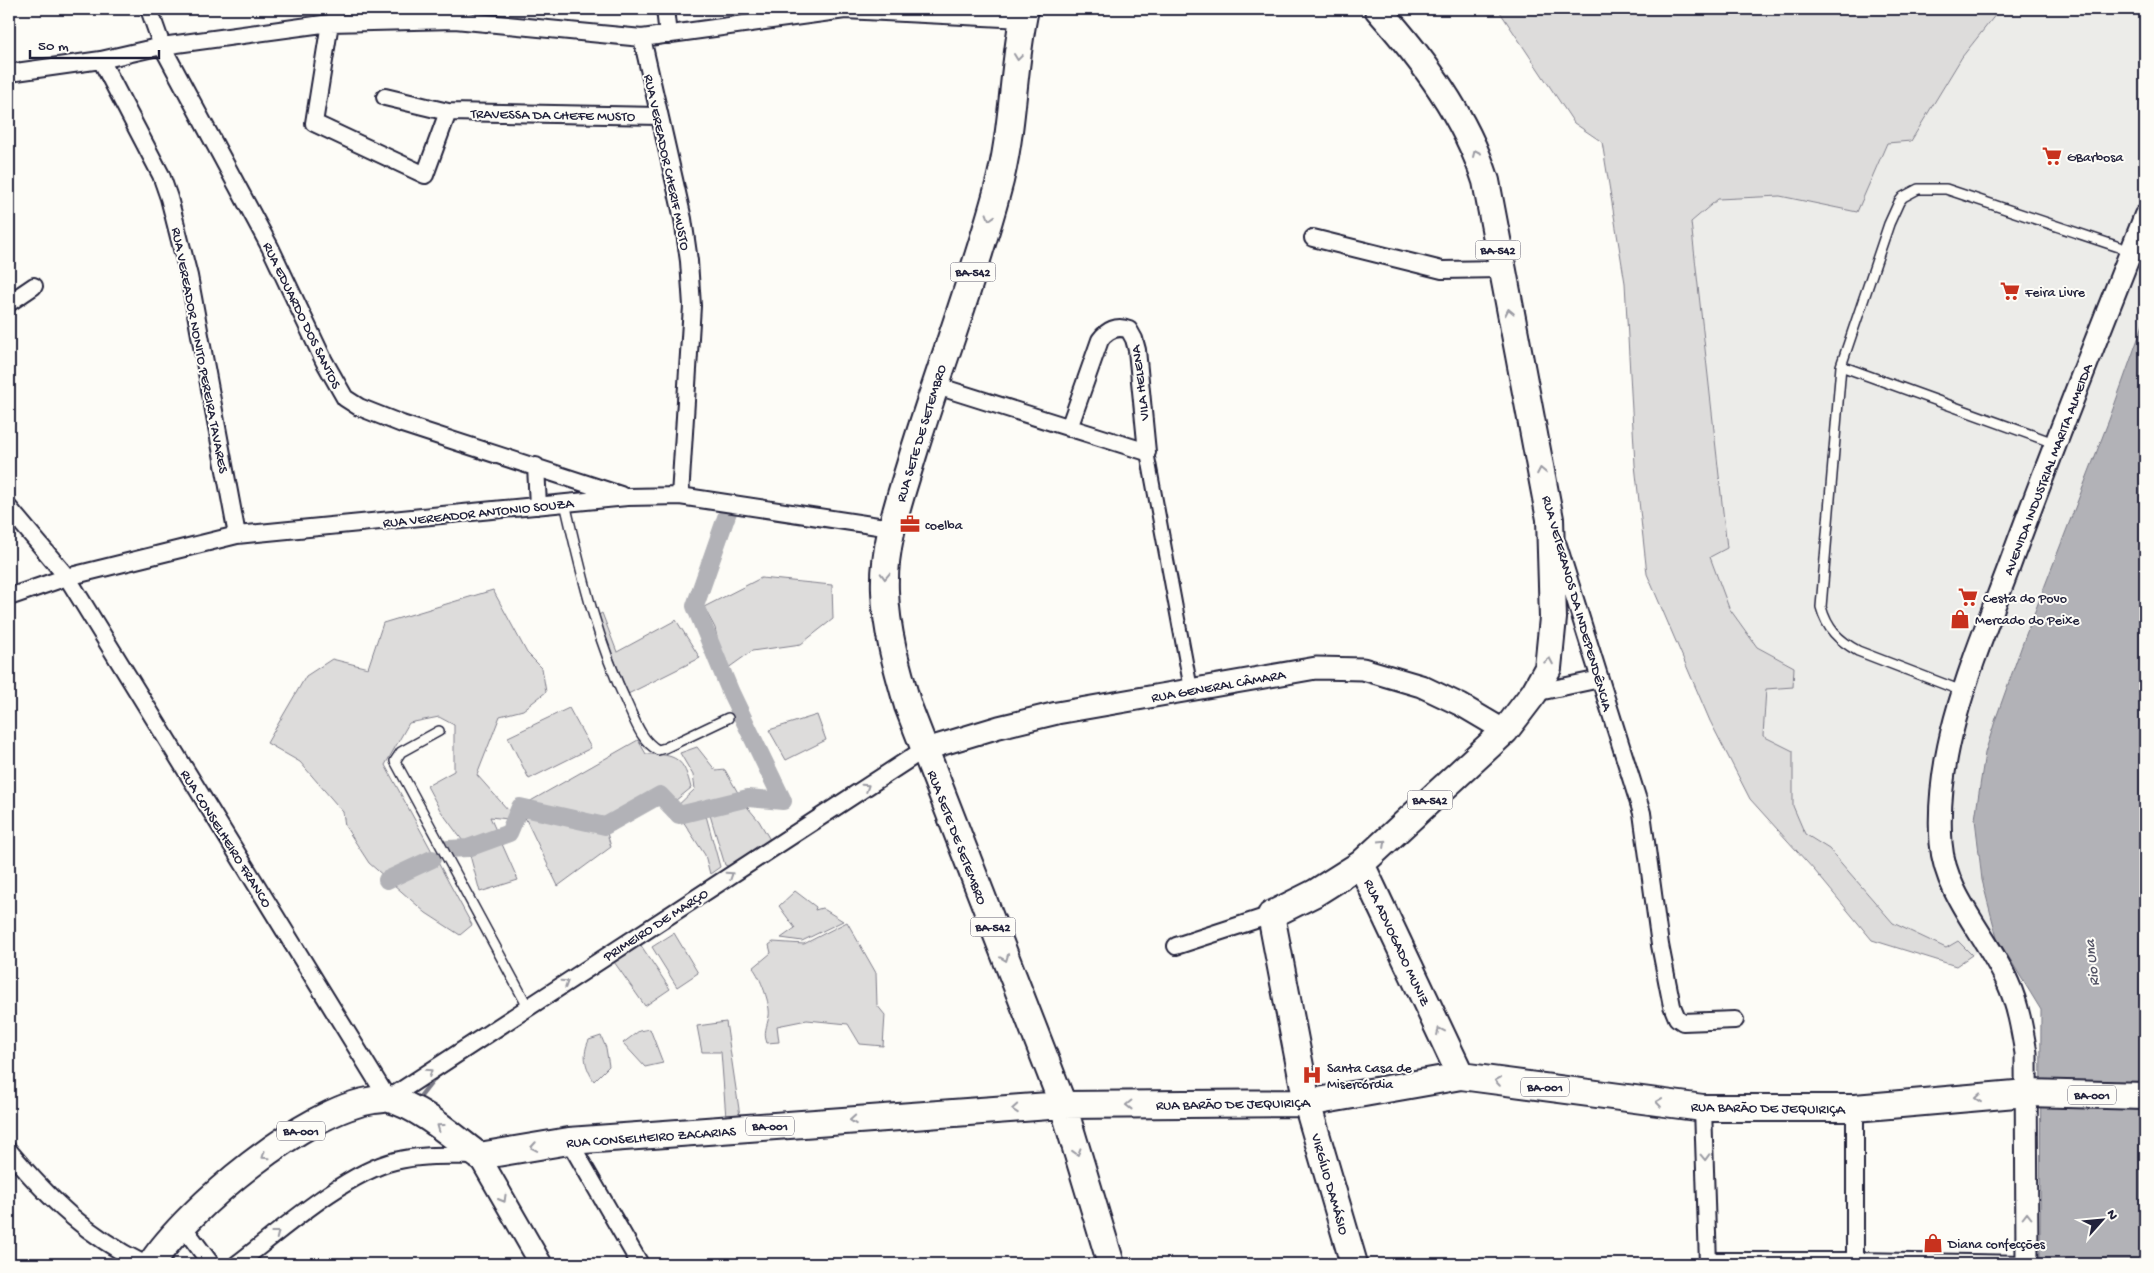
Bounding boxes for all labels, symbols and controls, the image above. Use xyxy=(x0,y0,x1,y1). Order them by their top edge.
scale bar xyxy=(30,28,159,60)
text: 50 m xyxy=(38,38,69,56)
one-way arrow xyxy=(1013,53,1024,61)
street label: RUA VEREADOR CHERIF MUSTO xyxy=(639,73,693,253)
street label: TRAVESSA DA CHEFE MUSTO xyxy=(470,107,636,126)
supermarket icon: GBarbosa xyxy=(2041,145,2063,167)
one-way arrow xyxy=(1472,149,1483,158)
place label: GBarbosa xyxy=(2067,150,2125,167)
one-way arrow xyxy=(985,212,995,220)
street label: RUA VEREADOR NONITO PEREIRA TAVARES xyxy=(166,226,231,475)
street label: RUA EDUARDO DOS SANTOS xyxy=(258,240,344,393)
road number: BA-542 xyxy=(1476,240,1520,260)
road number: BA-542 xyxy=(950,262,996,282)
supermarket icon: Feira Livre xyxy=(1999,280,2021,302)
place label: Feira Livre xyxy=(2024,285,2086,302)
one-way arrow xyxy=(1505,307,1515,316)
street label: VILA HELENA xyxy=(1128,343,1155,422)
street label: AVENIDA INDUSTRIAL MARITA ALMEIDA xyxy=(2001,361,2098,578)
street label: RUA SETE DE SETEMBRO xyxy=(893,362,952,504)
one-way arrow xyxy=(1536,467,1547,475)
street label: RUA VETERANOS DA INDEPENDÊNCIA xyxy=(1537,494,1615,714)
street label: RUA VEREADOR ANTONIO SOUZA xyxy=(382,496,575,533)
office icon: coelba xyxy=(899,513,921,535)
place label: coelba xyxy=(925,518,964,535)
one-way arrow xyxy=(880,572,891,580)
supermarket icon: Cesta do Povo xyxy=(1957,586,1979,608)
place label: Cesta do Povo xyxy=(1983,591,2067,608)
shop icon: Mercado do Peixe xyxy=(1949,608,1971,630)
place label: Mercado do Peixe xyxy=(1975,613,2080,630)
one-way arrow xyxy=(1543,656,1554,665)
street label: RUA GENERAL CÂMARA xyxy=(1150,666,1288,708)
street label: RUA CONSELHEIRO FRANCO xyxy=(175,767,275,912)
street label: RUA SETE DE SETEMBRO xyxy=(922,768,989,908)
one-way arrow xyxy=(861,784,870,793)
road number: BA-542 xyxy=(1408,790,1452,810)
one-way arrow xyxy=(1377,840,1386,849)
one-way arrow xyxy=(725,872,734,882)
street label: RUA ADVOGADO MUNIZ xyxy=(1359,877,1433,1010)
street label: PRIMEIRO DE MARÇO xyxy=(600,885,713,967)
road number: BA-542 xyxy=(970,918,1016,936)
water label: Rio Una xyxy=(2081,937,2104,987)
one-way arrow xyxy=(999,953,1009,962)
one-way arrow xyxy=(559,980,568,989)
one-way arrow xyxy=(1436,1027,1446,1036)
place label: Santa Casa de Misercórdia xyxy=(1327,1061,1413,1094)
hospital icon: Santa Casa de Misercórdia xyxy=(1301,1064,1323,1086)
one-way arrow xyxy=(423,1069,432,1078)
one-way arrow xyxy=(1494,1076,1503,1086)
road number: BA-001 xyxy=(1521,1078,1569,1096)
road number: BA-001 xyxy=(2068,1086,2116,1104)
one-way arrow xyxy=(1974,1092,1982,1103)
street label: RUA BARÃO DE JEQUIRIÇA xyxy=(1156,1096,1311,1115)
one-way arrow xyxy=(1655,1097,1663,1108)
one-way arrow xyxy=(1124,1099,1132,1110)
street label: RUA BARÃO DE JEQUIRIÇA xyxy=(1691,1100,1846,1119)
one-way arrow xyxy=(1010,1103,1018,1114)
one-way arrow xyxy=(848,1115,856,1126)
road number: BA-001 xyxy=(746,1116,794,1136)
road number: BA-001 xyxy=(277,1122,325,1140)
one-way arrow xyxy=(436,1124,445,1134)
street label: RUA CONSELHEIRO ZACARIAS xyxy=(566,1124,737,1153)
street label: VIRGÍLIO DAMÁSIO xyxy=(1306,1131,1351,1238)
one-way arrow xyxy=(529,1142,538,1152)
one-way arrow xyxy=(1072,1147,1082,1155)
one-way arrow xyxy=(261,1150,270,1159)
one-way arrow xyxy=(1700,1154,1710,1161)
one-way arrow xyxy=(497,1193,507,1202)
north arrow xyxy=(2076,1196,2126,1246)
text: N xyxy=(2102,1207,2121,1223)
one-way arrow xyxy=(2022,1211,2032,1219)
one-way arrow xyxy=(270,1231,279,1240)
shop icon: Diana confecções xyxy=(1922,1232,1944,1254)
place label: Diana confecções xyxy=(1947,1237,2046,1254)

